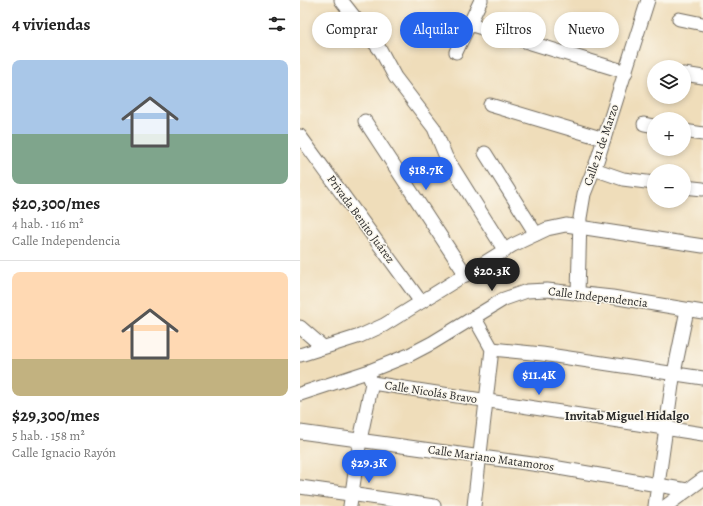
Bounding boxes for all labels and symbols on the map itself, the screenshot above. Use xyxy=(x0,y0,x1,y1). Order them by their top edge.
street label: Calle 21 de Marzo xyxy=(580,102,622,188)
pin: $18.7K xyxy=(393,157,459,191)
street label: Privada Benito Juárez xyxy=(324,172,398,266)
pin: $20.3K xyxy=(459,258,525,292)
street label: Calle Independencia xyxy=(547,283,649,311)
pin: $11.4K xyxy=(506,362,572,396)
street label: Calle Nicolás Bravo xyxy=(384,377,478,407)
district label: Invitab Miguel Hidalgo xyxy=(565,407,690,424)
street label: Calle Mariano Matamoros xyxy=(427,441,555,475)
pin: $29.3K xyxy=(336,450,402,484)

